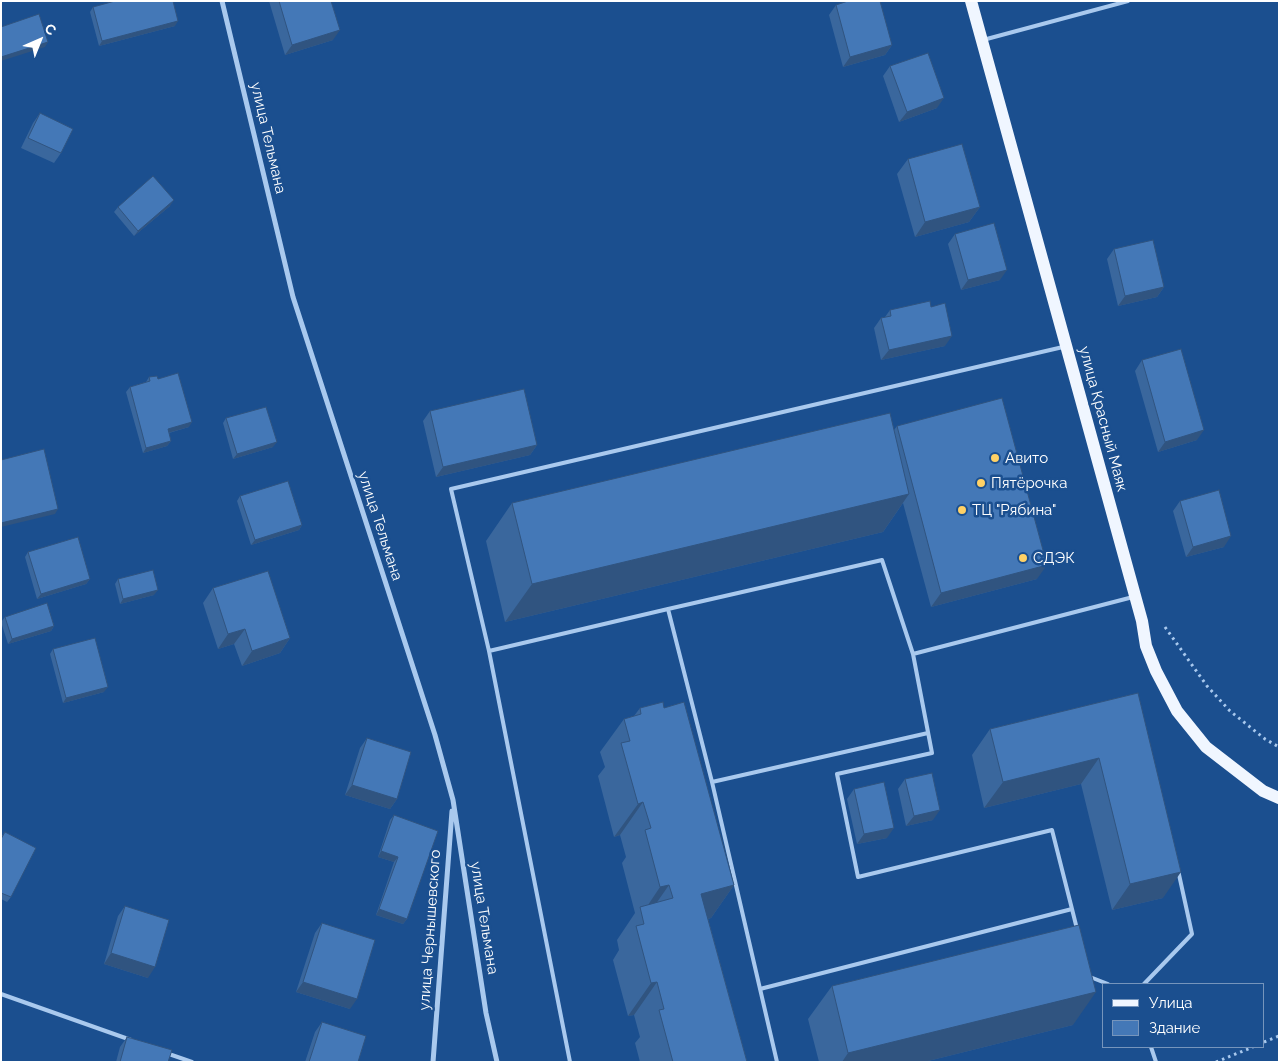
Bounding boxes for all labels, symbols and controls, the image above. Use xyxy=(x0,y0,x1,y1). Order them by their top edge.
north arrow xyxy=(15,15,65,65)
text: С xyxy=(41,20,59,38)
street label: улица Тельмана xyxy=(246,80,290,196)
street label: улица Красный Маяк xyxy=(1075,344,1131,494)
place label: Авито xyxy=(1005,449,1048,467)
marker: Авито xyxy=(989,452,1001,464)
street label: улица Тельмана xyxy=(354,469,406,583)
place label: Пятёрочка xyxy=(991,474,1067,492)
marker: Пятёрочка xyxy=(975,477,987,489)
place label: ТЦ "Рябина" xyxy=(972,501,1056,519)
marker: ТЦ "Рябина" xyxy=(956,504,968,516)
place label: СДЭК xyxy=(1033,549,1075,567)
marker: СДЭК xyxy=(1017,552,1029,564)
street label: улица Чернышевского xyxy=(415,849,445,1011)
street label: улица Тельмана xyxy=(466,860,502,976)
legend xyxy=(1102,983,1265,1048)
text: Улица xyxy=(1149,994,1193,1012)
text: Здание xyxy=(1149,1019,1200,1037)

